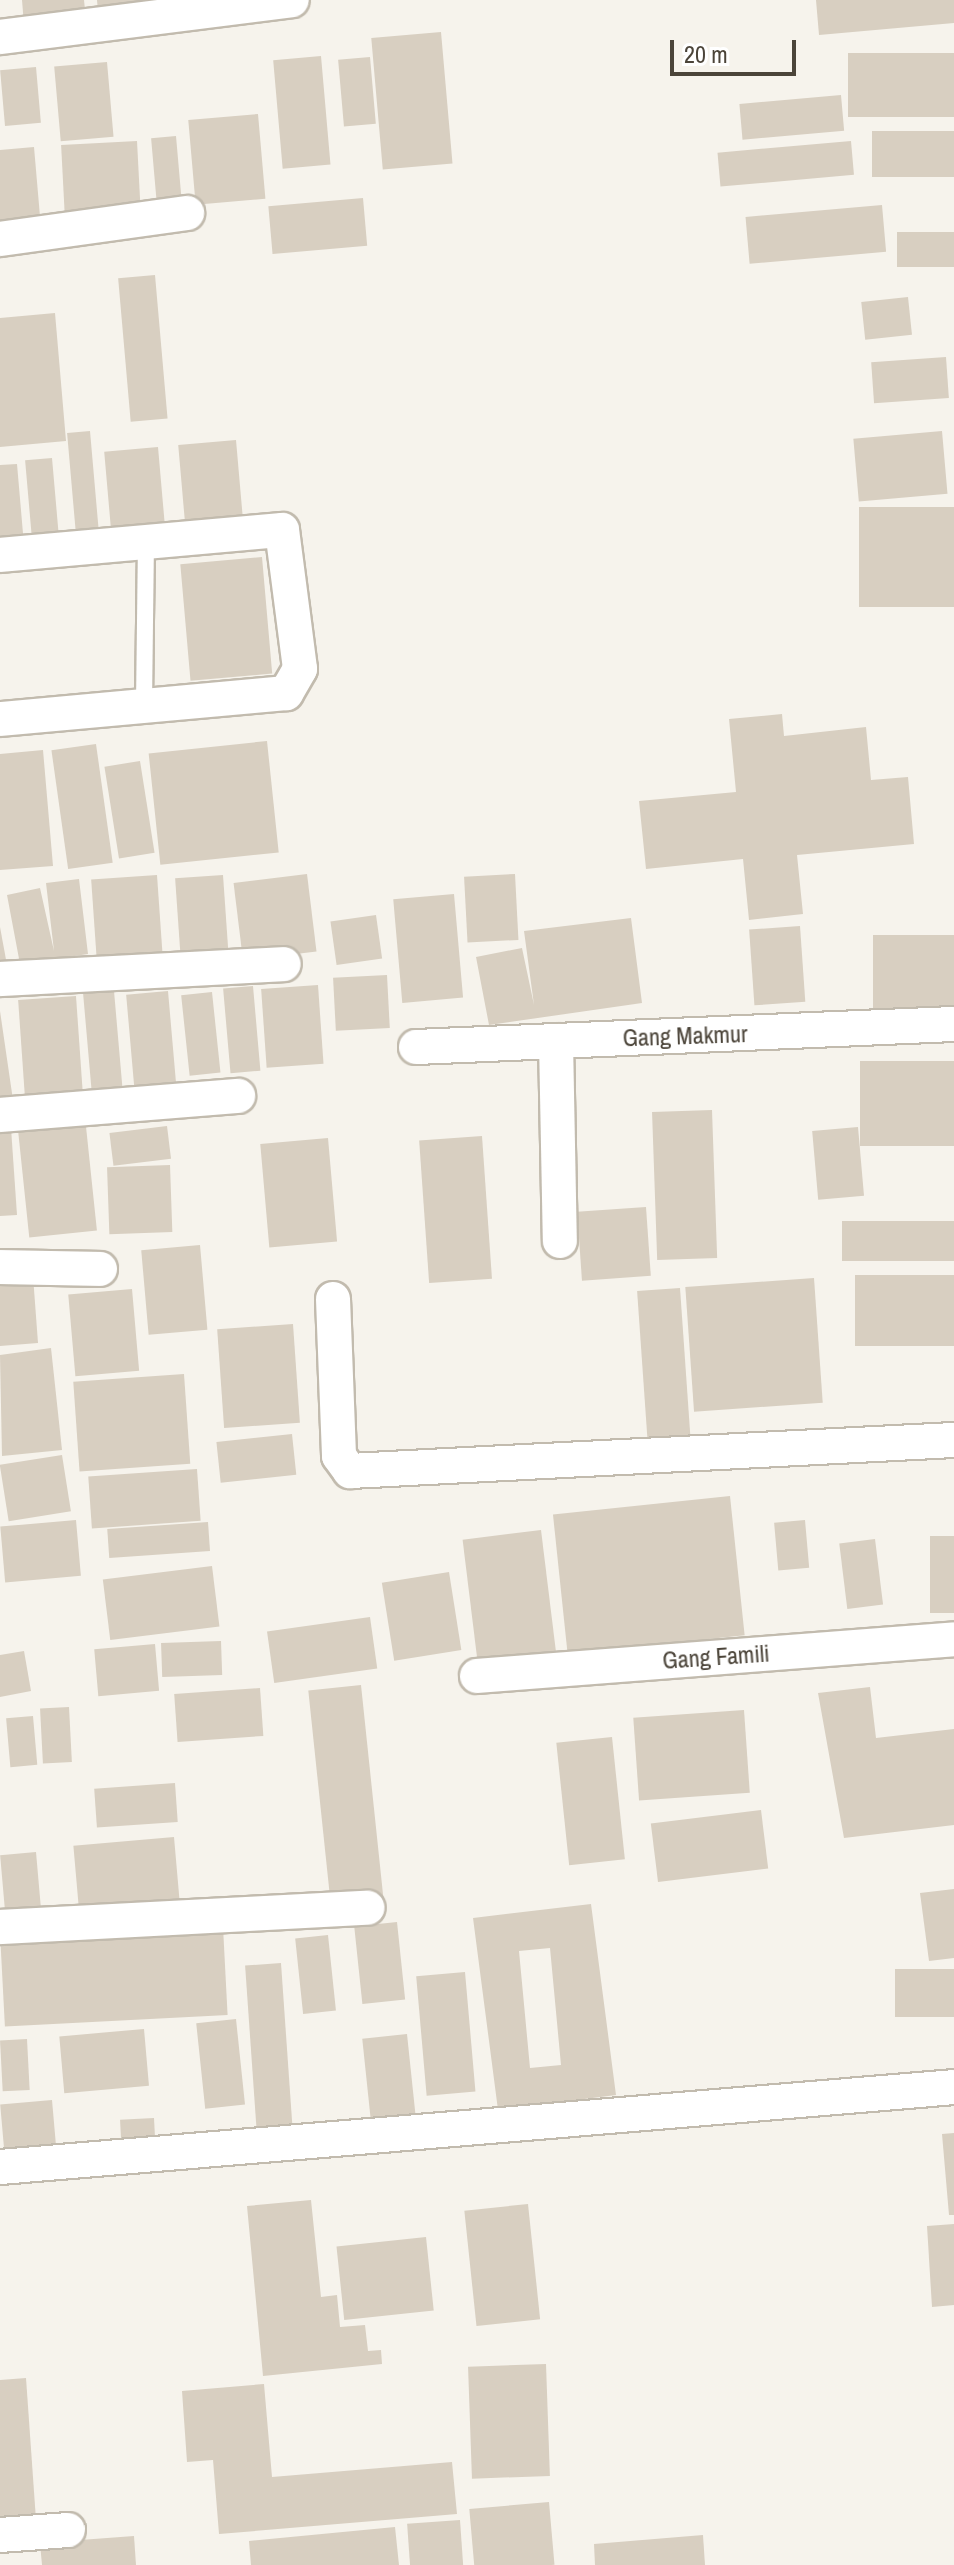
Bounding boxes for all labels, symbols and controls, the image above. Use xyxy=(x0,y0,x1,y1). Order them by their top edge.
scale bar xyxy=(674,24,800,74)
text: 20 m xyxy=(684,38,728,70)
street label: Gang Makmur xyxy=(622,1019,748,1053)
street label: Gang Famili xyxy=(661,1639,771,1675)

